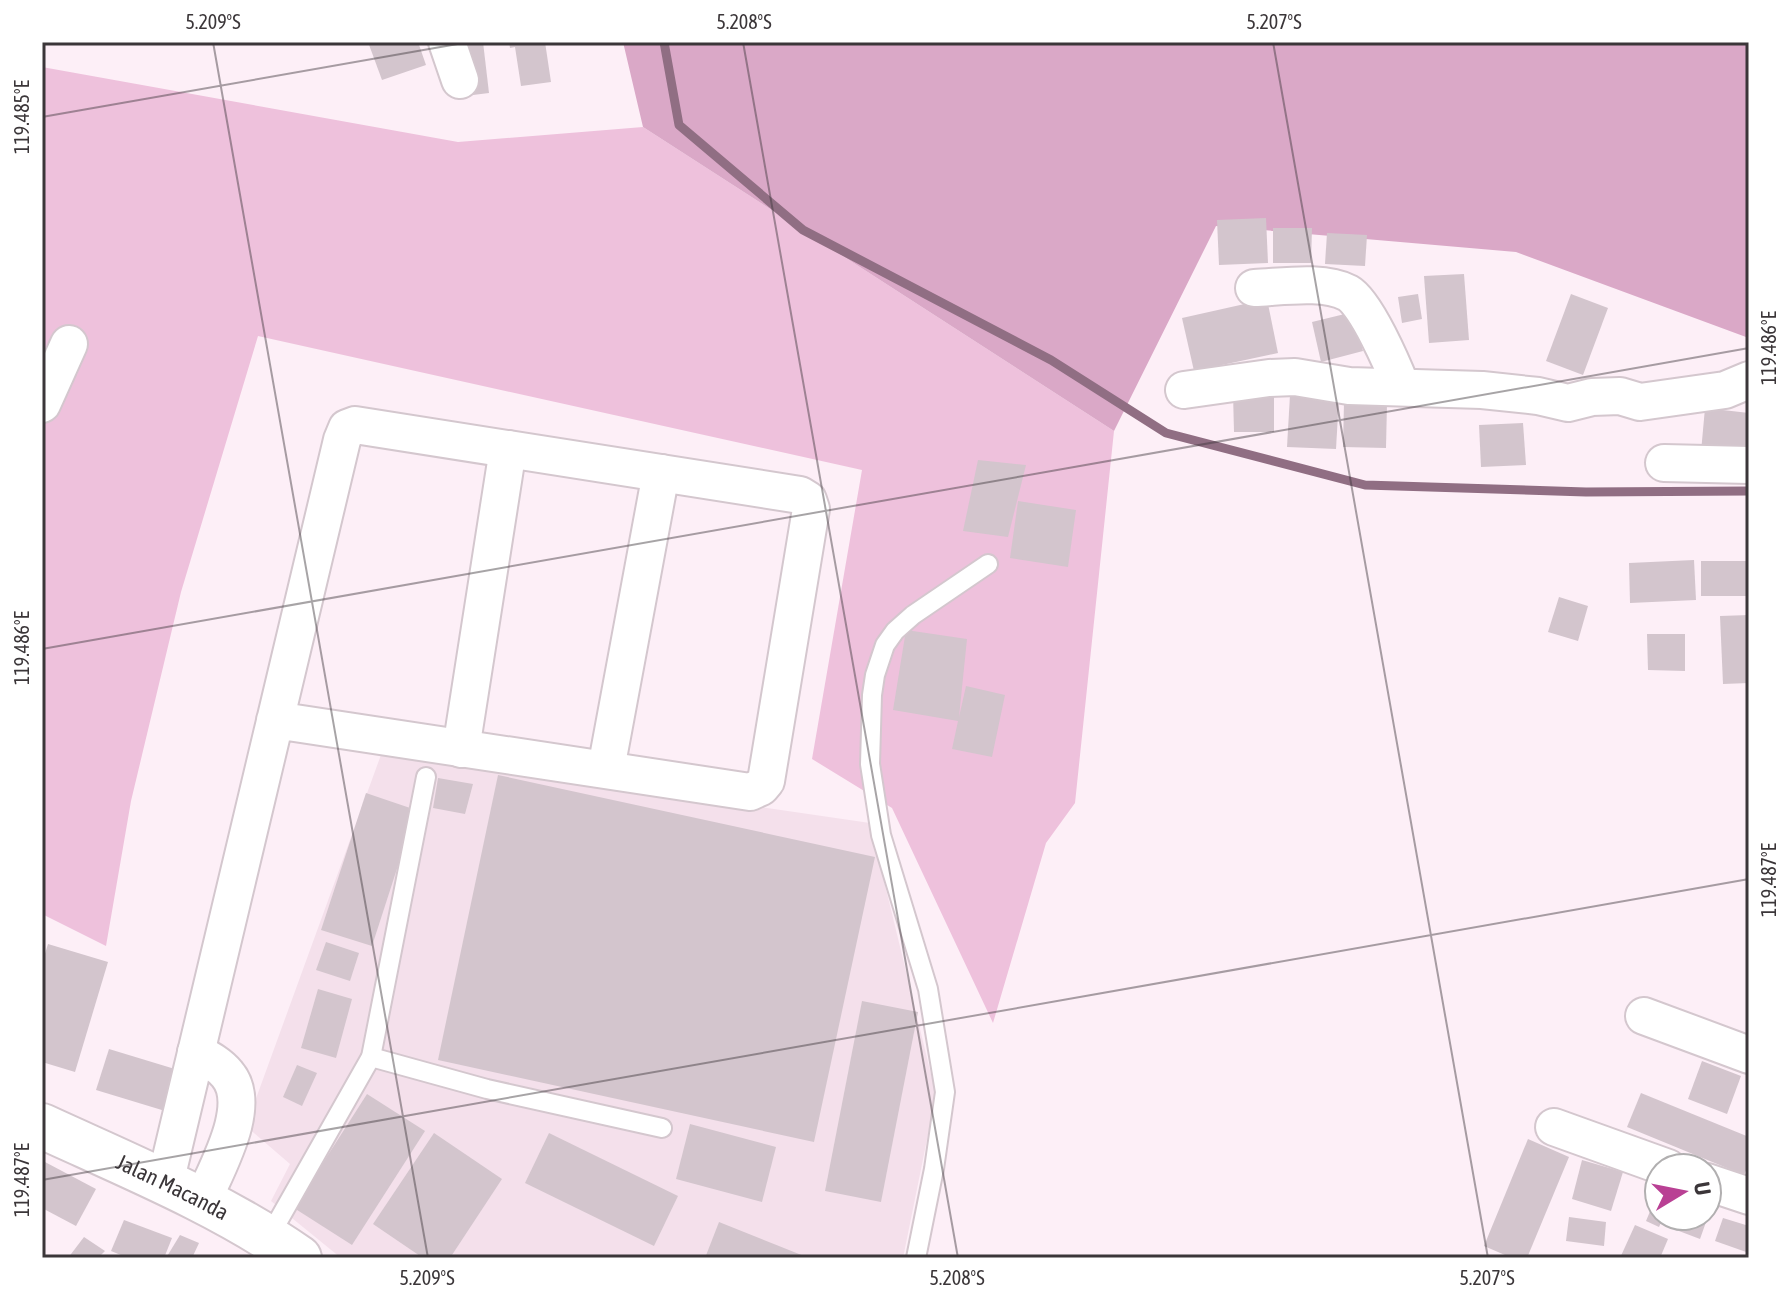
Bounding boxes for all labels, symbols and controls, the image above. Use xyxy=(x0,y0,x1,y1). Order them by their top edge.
text: 5.209°S xyxy=(185,10,241,33)
text: 5.208°S xyxy=(716,10,772,33)
text: 5.207°S xyxy=(1246,10,1302,33)
text: 119.485°E xyxy=(10,80,33,154)
text: 119.486°E xyxy=(1757,311,1780,385)
text: 119.486°E xyxy=(10,611,33,685)
text: 119.487°E xyxy=(1757,843,1780,917)
text: 119.487°E xyxy=(10,1143,33,1217)
street label: Jalan Macanda xyxy=(112,1148,233,1225)
north arrow xyxy=(1643,1152,1723,1232)
text: U xyxy=(1689,1180,1717,1197)
text: 5.209°S xyxy=(399,1266,455,1289)
text: 5.208°S xyxy=(929,1266,985,1289)
text: 5.207°S xyxy=(1459,1266,1515,1289)

